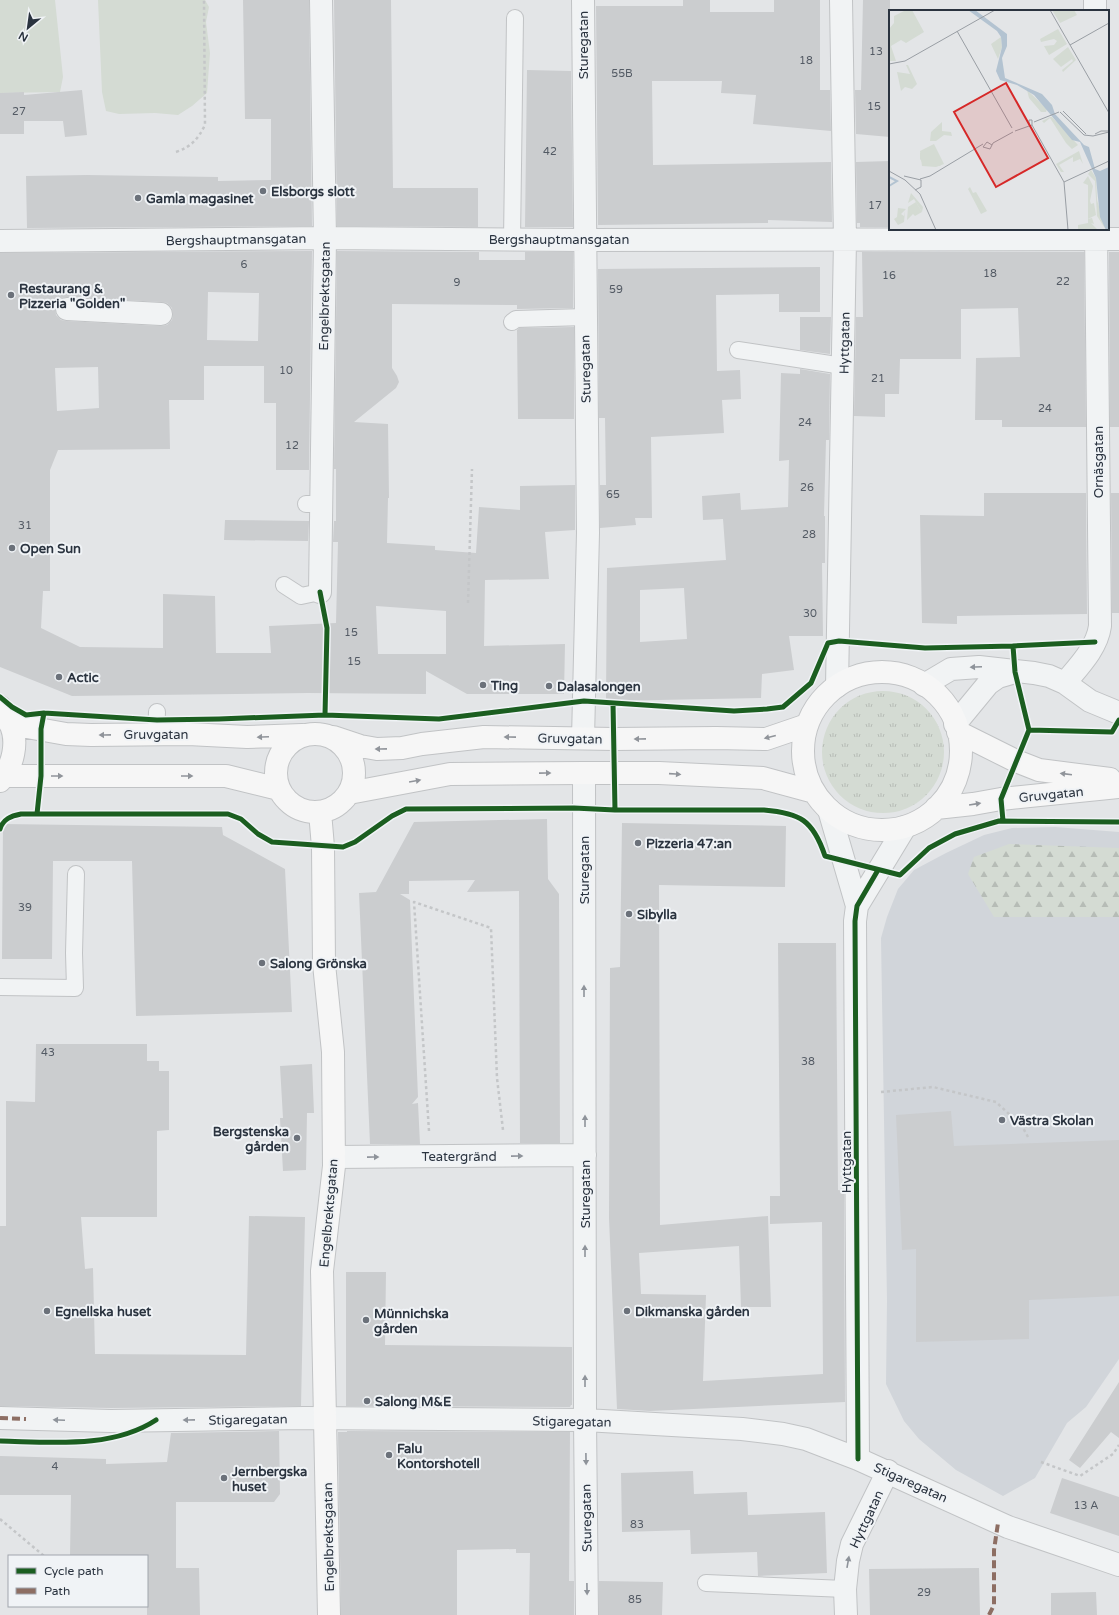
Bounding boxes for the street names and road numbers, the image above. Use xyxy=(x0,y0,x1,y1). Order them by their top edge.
street label: Sturegatan xyxy=(576,11,592,79)
street label: Bergshauptmansgatan xyxy=(166,231,306,249)
street label: Bergshauptmansgatan xyxy=(489,232,629,248)
street label: Engelbrektsgatan xyxy=(316,241,334,351)
street label: Hyttgatan xyxy=(836,312,854,374)
street label: Sturegatan xyxy=(577,335,595,403)
street label: Ornäsgatan xyxy=(1091,426,1107,498)
street label: Gruvgatan xyxy=(123,727,189,743)
street label: Gruvgatan xyxy=(537,730,603,748)
street label: Gruvgatan xyxy=(1018,784,1084,806)
street label: Sturegatan xyxy=(577,836,593,904)
street label: Hyttgatan xyxy=(839,1131,855,1193)
street label: Teatergränd xyxy=(421,1149,497,1165)
street label: Engelbrektsgatan xyxy=(316,1158,342,1268)
street label: Sturegatan xyxy=(578,1160,594,1228)
street label: Stigaregatan xyxy=(208,1411,288,1429)
street label: Stigaregatan xyxy=(532,1413,612,1431)
street label: Stigaregatan xyxy=(871,1460,950,1506)
street label: Engelbrektsgatan xyxy=(320,1482,338,1592)
street label: Sturegatan xyxy=(578,1484,596,1552)
street label: Hyttgatan xyxy=(846,1488,887,1551)

